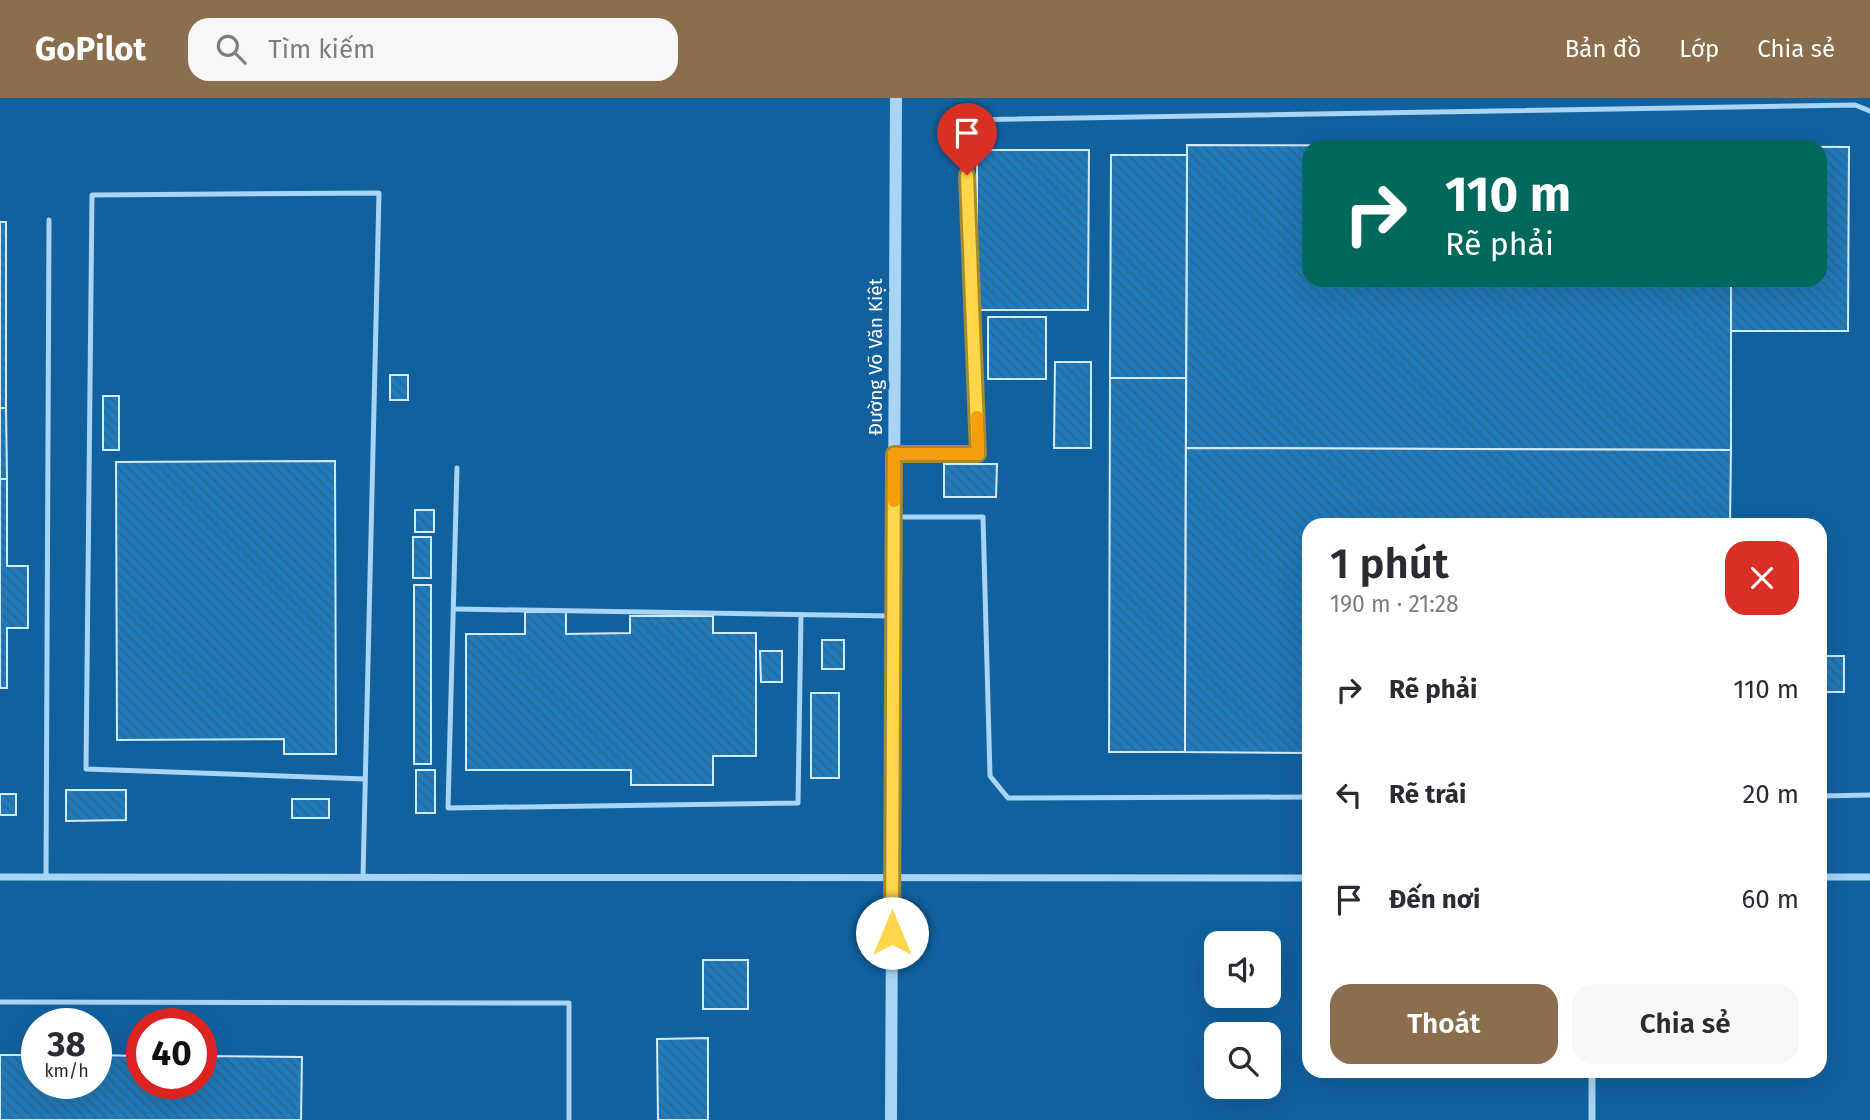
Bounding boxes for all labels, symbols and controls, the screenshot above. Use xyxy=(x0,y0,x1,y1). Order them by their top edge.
search box xyxy=(188,18,678,81)
text: GoPilot xyxy=(35,29,146,69)
icon: search xyxy=(212,30,250,68)
text: Tìm kiếm xyxy=(268,34,375,65)
text: Bản đồ xyxy=(1565,35,1641,63)
text: Lớp xyxy=(1679,35,1719,63)
text: Chia sẻ xyxy=(1757,35,1835,63)
pin xyxy=(937,103,997,175)
icon: arrive xyxy=(948,114,986,152)
text: 110 m xyxy=(1445,165,1571,224)
icon: right xyxy=(1330,168,1421,259)
text: Rẽ phải xyxy=(1445,225,1554,263)
street label: Đường Võ Văn Kiệt xyxy=(864,278,887,436)
text: 1 phút xyxy=(1330,539,1449,589)
button: close xyxy=(1725,541,1799,615)
text: 190 m · 21:28 xyxy=(1330,590,1459,618)
icon: right xyxy=(1330,671,1368,709)
text: Rẽ phải xyxy=(1389,674,1477,705)
text: 110 m xyxy=(1733,674,1799,705)
icon: left xyxy=(1330,776,1368,814)
text: Rẽ trái xyxy=(1389,779,1466,810)
text: 20 m xyxy=(1742,779,1799,810)
icon: arrive xyxy=(1330,881,1368,919)
text: Đến nơi xyxy=(1389,884,1480,915)
text: 60 m xyxy=(1741,884,1799,915)
position arrow xyxy=(855,896,929,970)
map controls xyxy=(1204,931,1281,1099)
button: sound xyxy=(1204,931,1281,1008)
button: Thoát xyxy=(1330,984,1558,1064)
button: Chia sẻ xyxy=(1572,984,1799,1064)
speed limit sign: 40 xyxy=(126,1008,217,1099)
button: search xyxy=(1204,1022,1281,1099)
text: 38 xyxy=(47,1023,86,1065)
text: km/h xyxy=(44,1060,89,1082)

